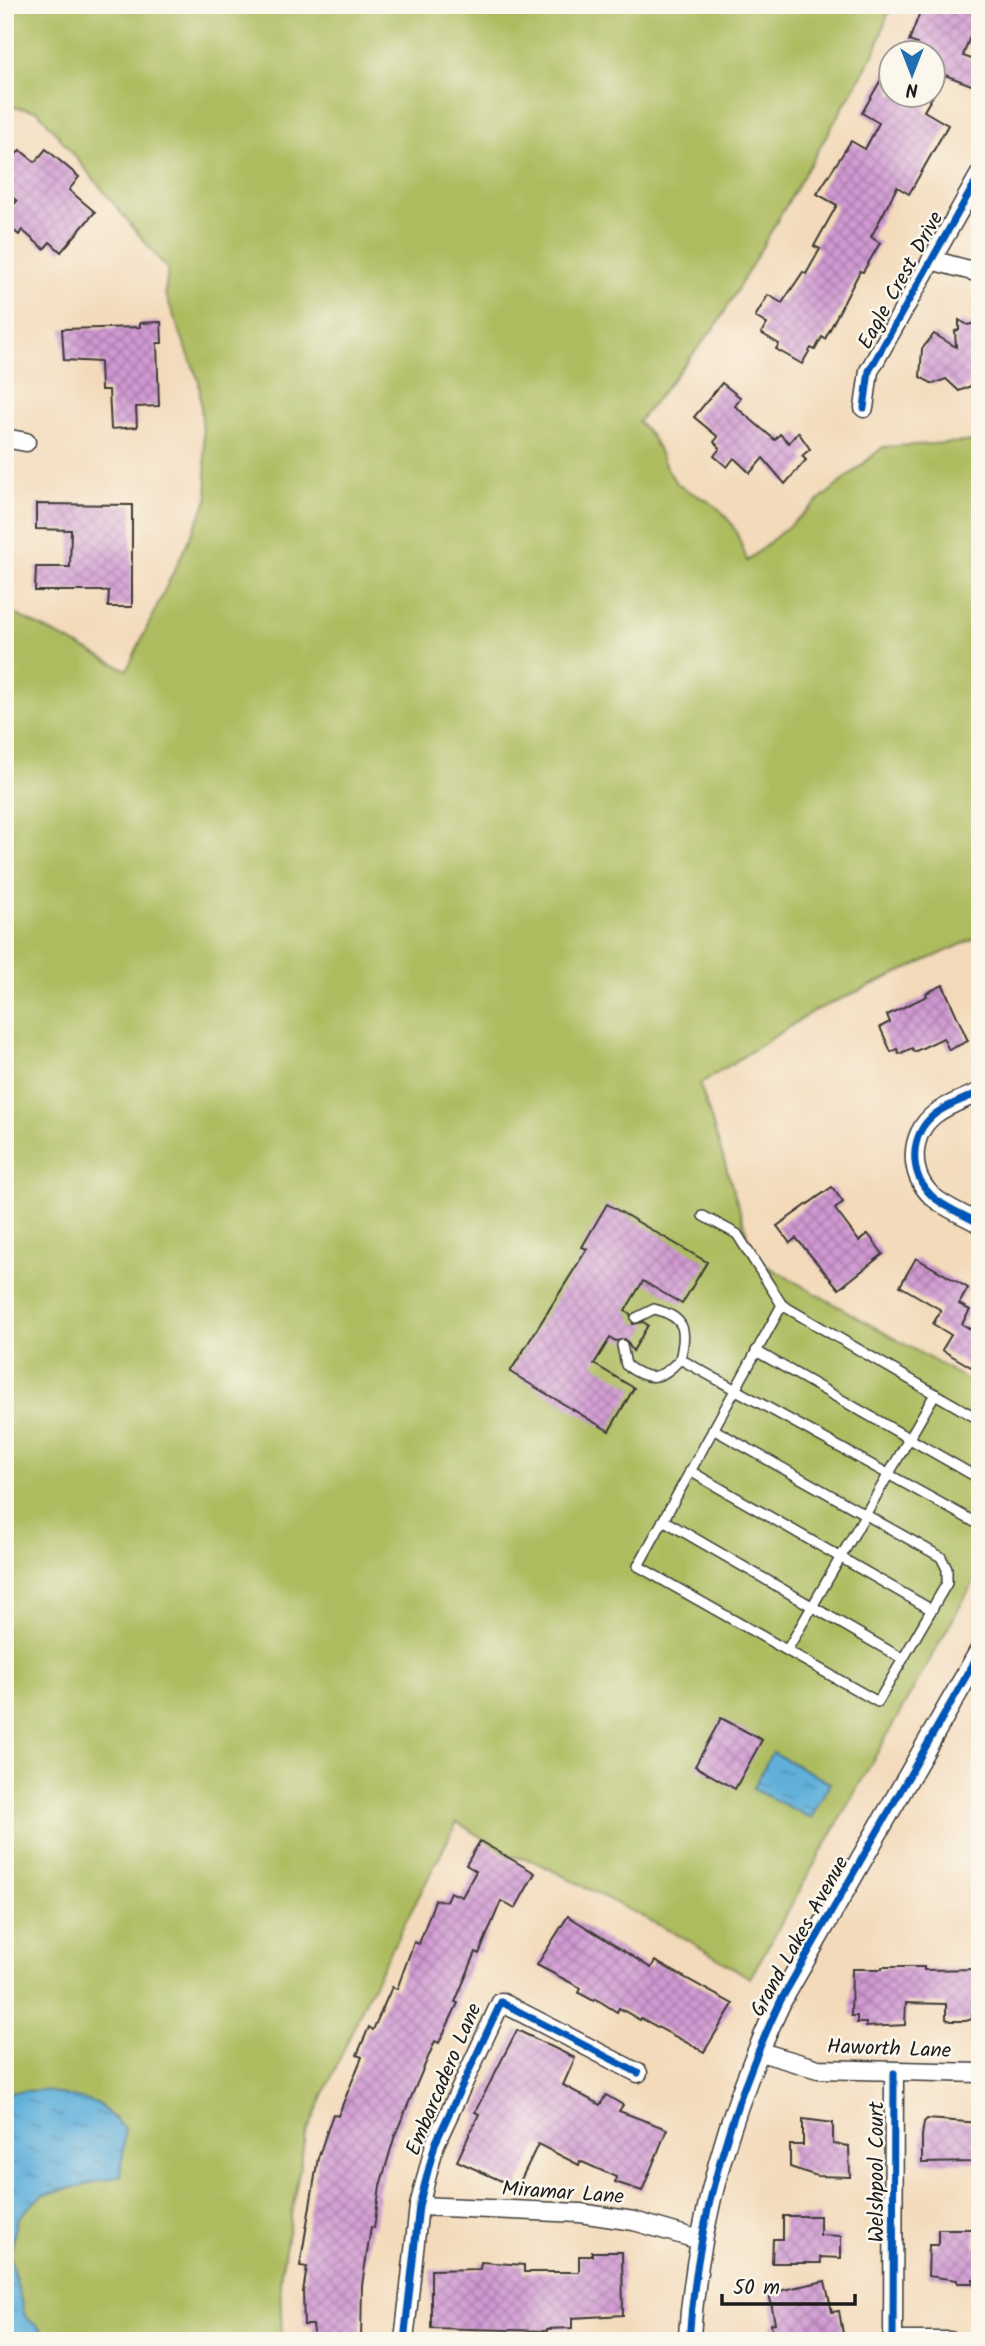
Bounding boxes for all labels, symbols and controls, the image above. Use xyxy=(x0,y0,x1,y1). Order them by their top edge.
north arrow xyxy=(876,38,946,108)
text: N xyxy=(906,74,918,104)
street label: Eagle Crest Drive xyxy=(850,205,953,356)
street label: Grand Lakes Avenue xyxy=(742,1850,859,2023)
street label: Embarcadero Lane xyxy=(397,1998,492,2161)
street label: Haworth Lane xyxy=(826,2031,952,2068)
street label: Welshpool Court xyxy=(861,2101,894,2243)
street label: Miramar Lane xyxy=(501,2173,626,2214)
scale bar xyxy=(722,2262,856,2306)
text: 50 m xyxy=(733,2272,780,2305)

